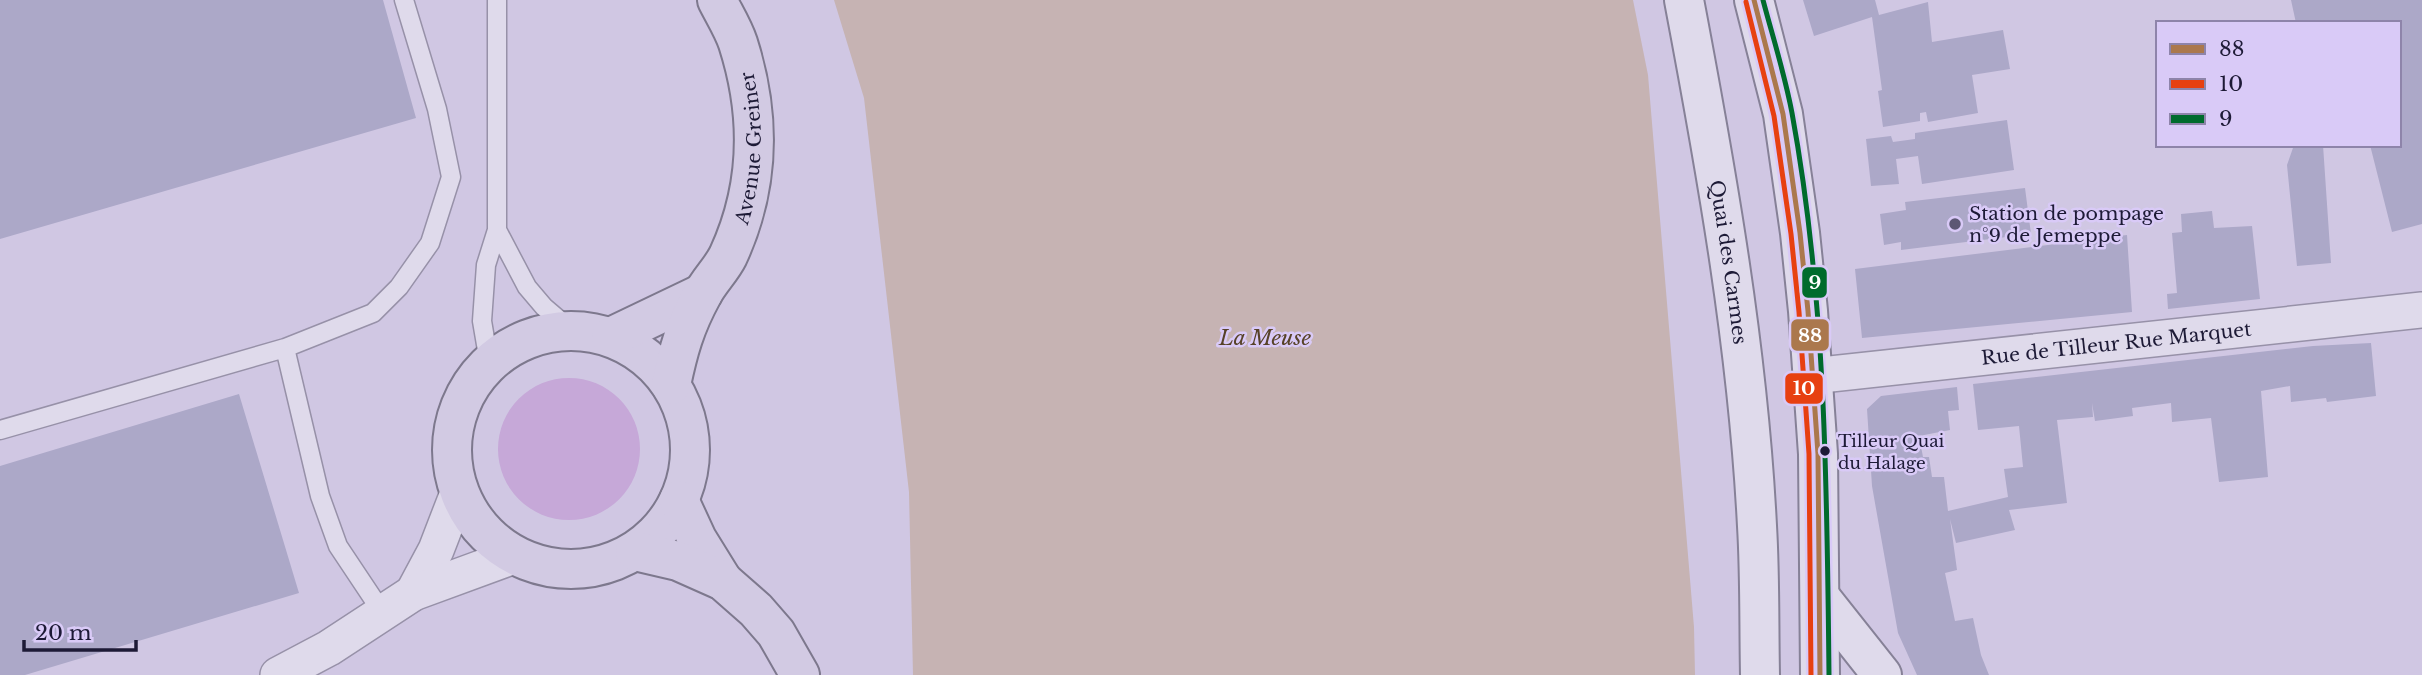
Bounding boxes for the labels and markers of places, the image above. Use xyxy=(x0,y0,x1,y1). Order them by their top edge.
place label: Station de pompage n°9 de Jemeppe xyxy=(1969,202,2164,247)
marker: Station de pompage n°9 de Jemeppe xyxy=(1947,216,1963,232)
place label: Tilleur Quai du Halage xyxy=(1838,431,1945,474)
marker: Tilleur Quai du Halage xyxy=(1818,444,1832,458)

